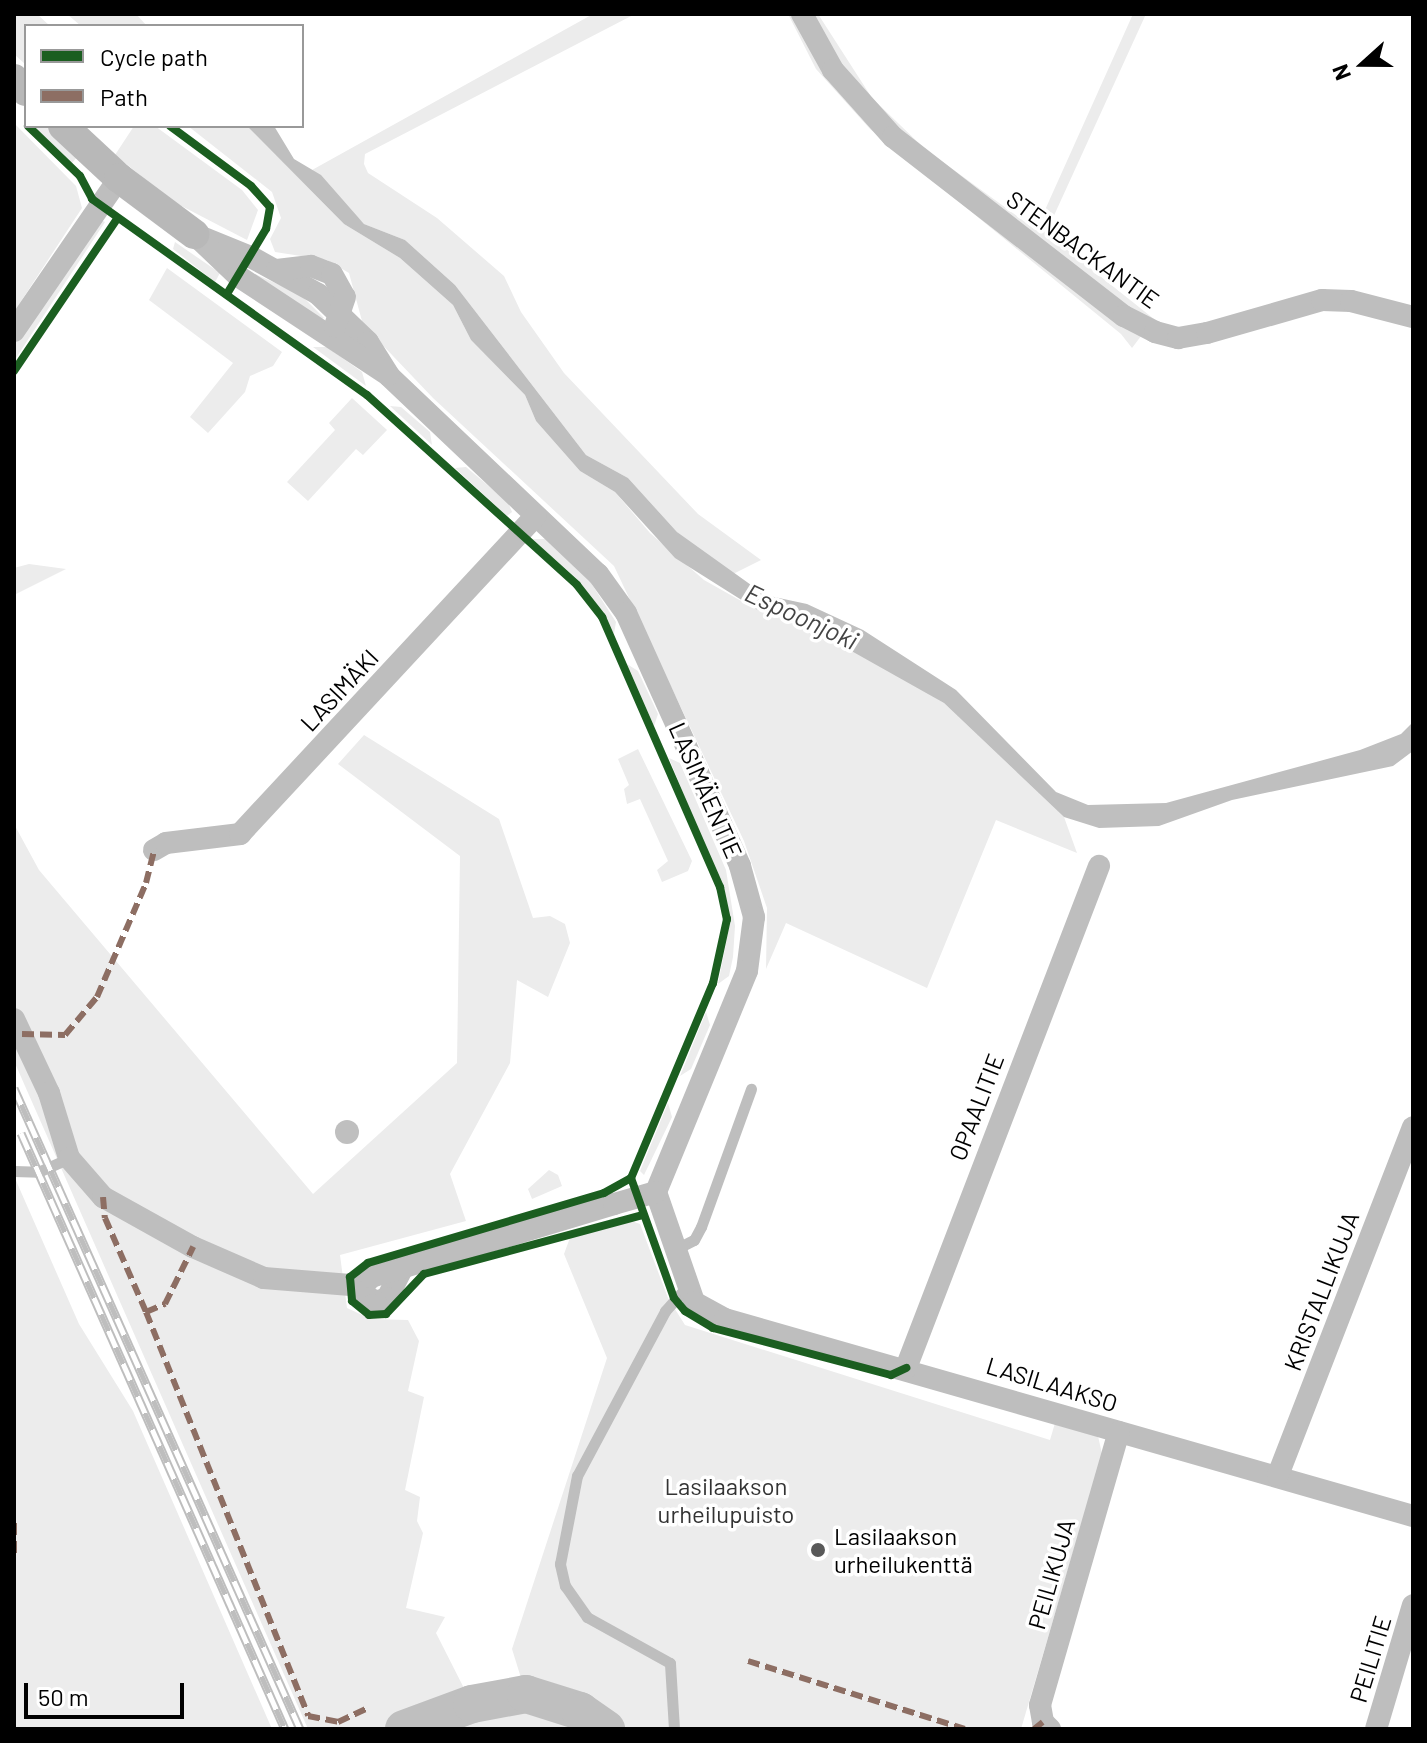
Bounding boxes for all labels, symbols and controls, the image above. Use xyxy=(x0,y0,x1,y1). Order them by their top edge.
legend xyxy=(24,24,304,128)
north arrow xyxy=(1323,24,1403,104)
text: Cycle path xyxy=(100,42,208,71)
text: N xyxy=(1326,61,1355,84)
text: Path xyxy=(100,82,148,111)
street label: STENBACKANTIE xyxy=(1001,184,1165,314)
water label: Espoonjoki xyxy=(740,576,864,656)
street label: LASIMÄKI xyxy=(294,643,384,737)
street label: LASIMÄENTIE xyxy=(663,718,749,862)
street label: OPAALITIE xyxy=(942,1050,1010,1164)
street label: KRISTALLIKUJA xyxy=(1277,1207,1365,1375)
street label: LASILAAKSO xyxy=(983,1350,1121,1418)
park label: Lasilaakson urheilupuisto xyxy=(658,1472,794,1528)
street label: PEILIKUJA xyxy=(1022,1516,1080,1632)
place label: Lasilaakson urheilukenttä xyxy=(834,1522,973,1578)
marker: Lasilaakson urheilukenttä xyxy=(809,1541,827,1559)
street label: PEILITIE xyxy=(1343,1612,1397,1706)
scale bar xyxy=(28,1667,188,1717)
text: 50 m xyxy=(38,1682,89,1711)

